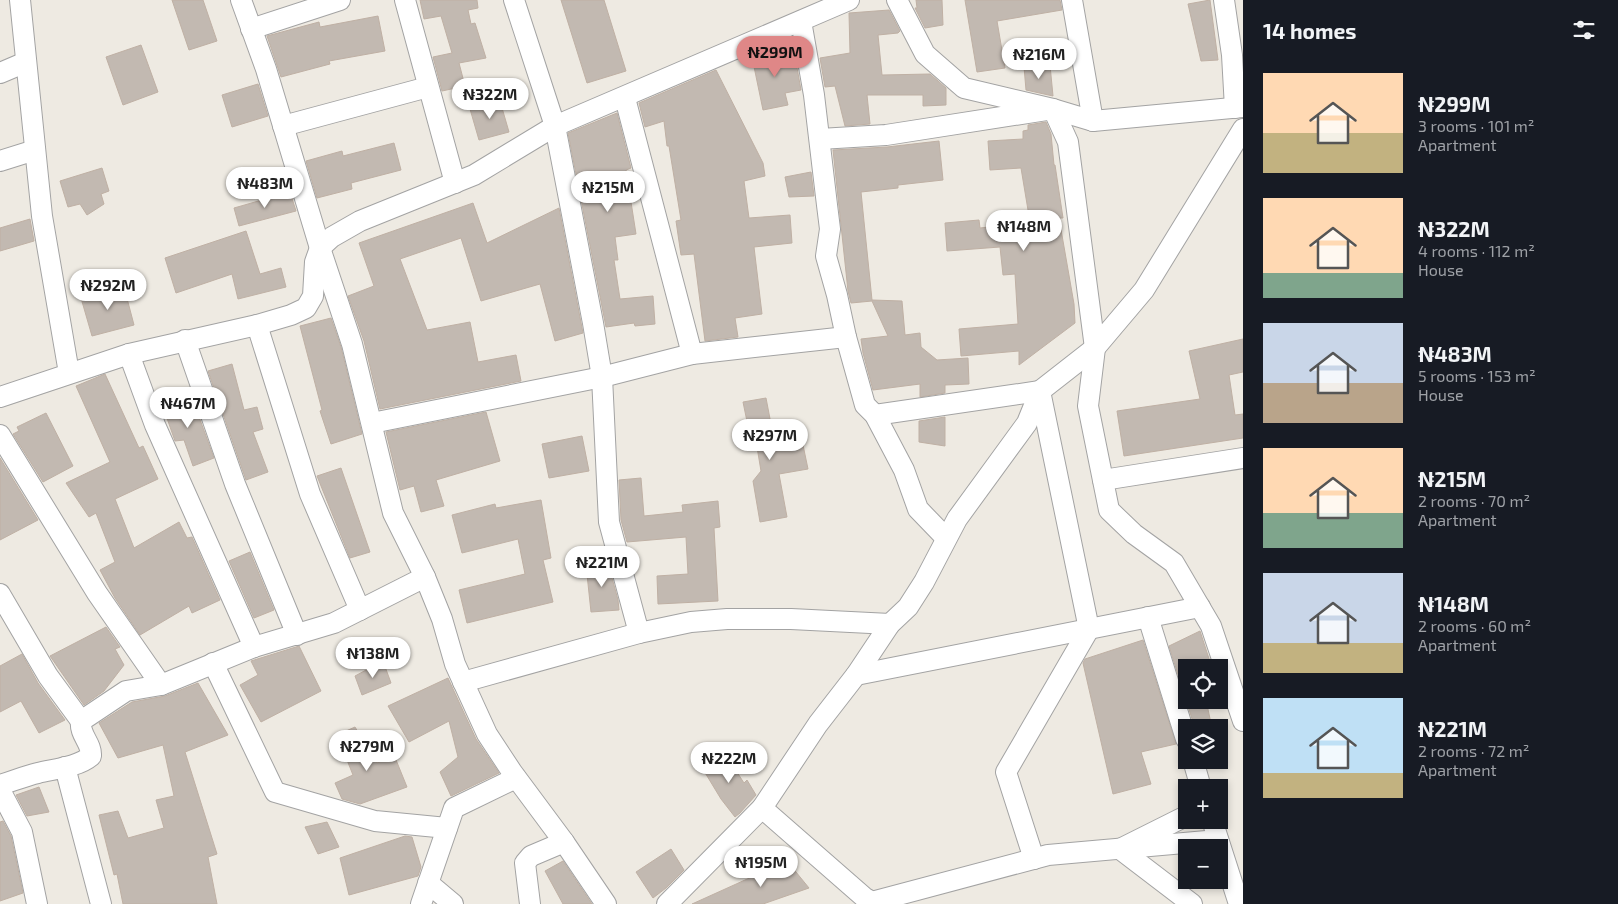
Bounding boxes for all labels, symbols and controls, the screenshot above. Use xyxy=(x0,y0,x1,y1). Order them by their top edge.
icon: filters xyxy=(1570,16,1598,44)
text: 14 homes xyxy=(1263,18,1357,43)
pin: ₦299M xyxy=(740,36,810,78)
pin: ₦216M xyxy=(1004,38,1074,80)
text: ₦299M xyxy=(747,42,803,61)
text: ₦216M xyxy=(1013,44,1065,63)
pin: ₦322M xyxy=(455,78,525,120)
text: ₦322M xyxy=(463,84,517,103)
text: ₦299M xyxy=(1418,91,1490,116)
icon: home xyxy=(1303,93,1363,153)
text: 3 rooms · 101 m² xyxy=(1418,116,1535,135)
text: Apartment xyxy=(1418,135,1497,154)
pin: ₦483M xyxy=(230,166,300,209)
pin: ₦215M xyxy=(573,170,643,213)
text: ₦483M xyxy=(237,173,293,192)
text: ₦215M xyxy=(582,177,634,196)
pin: ₦148M xyxy=(989,210,1059,252)
text: ₦148M xyxy=(997,216,1051,235)
text: ₦322M xyxy=(1418,216,1490,241)
icon: home xyxy=(1303,218,1363,278)
text: 4 rooms · 112 m² xyxy=(1418,241,1535,260)
text: House xyxy=(1418,260,1464,279)
pin: ₦292M xyxy=(73,268,143,311)
text: ₦292M xyxy=(80,275,136,294)
text: ₦483M xyxy=(1418,341,1492,366)
icon: home xyxy=(1303,343,1363,403)
text: 5 rooms · 153 m² xyxy=(1418,366,1536,385)
text: House xyxy=(1418,385,1464,404)
pin: ₦467M xyxy=(153,386,223,429)
text: ₦467M xyxy=(160,393,216,412)
pin: ₦297M xyxy=(735,418,805,461)
text: ₦297M xyxy=(743,425,797,444)
text: ₦215M xyxy=(1418,466,1486,491)
icon: home xyxy=(1303,468,1363,528)
text: 2 rooms · 70 m² xyxy=(1418,491,1530,510)
text: Apartment xyxy=(1418,510,1497,529)
pin: ₦221M xyxy=(567,546,637,588)
text: ₦221M xyxy=(576,552,628,571)
text: ₦148M xyxy=(1418,591,1489,616)
icon: home xyxy=(1303,593,1363,653)
text: 2 rooms · 60 m² xyxy=(1418,616,1531,635)
text: Apartment xyxy=(1418,635,1497,654)
pin: ₦138M xyxy=(338,636,408,679)
text: ₦138M xyxy=(347,643,399,662)
map controls xyxy=(1178,659,1228,889)
button: locate xyxy=(1178,659,1228,709)
text: ₦221M xyxy=(1418,716,1487,741)
icon: home xyxy=(1303,718,1363,778)
button: layers xyxy=(1178,719,1228,769)
pin: ₦279M xyxy=(332,730,402,772)
text: ₦279M xyxy=(340,736,394,755)
text: 2 rooms · 72 m² xyxy=(1418,741,1529,760)
pin: ₦222M xyxy=(694,742,764,784)
text: ₦222M xyxy=(702,748,756,767)
text: Apartment xyxy=(1418,760,1497,779)
button: + xyxy=(1178,779,1228,829)
button: − xyxy=(1178,839,1228,889)
pin: ₦195M xyxy=(726,846,796,888)
text: ₦195M xyxy=(735,852,787,871)

